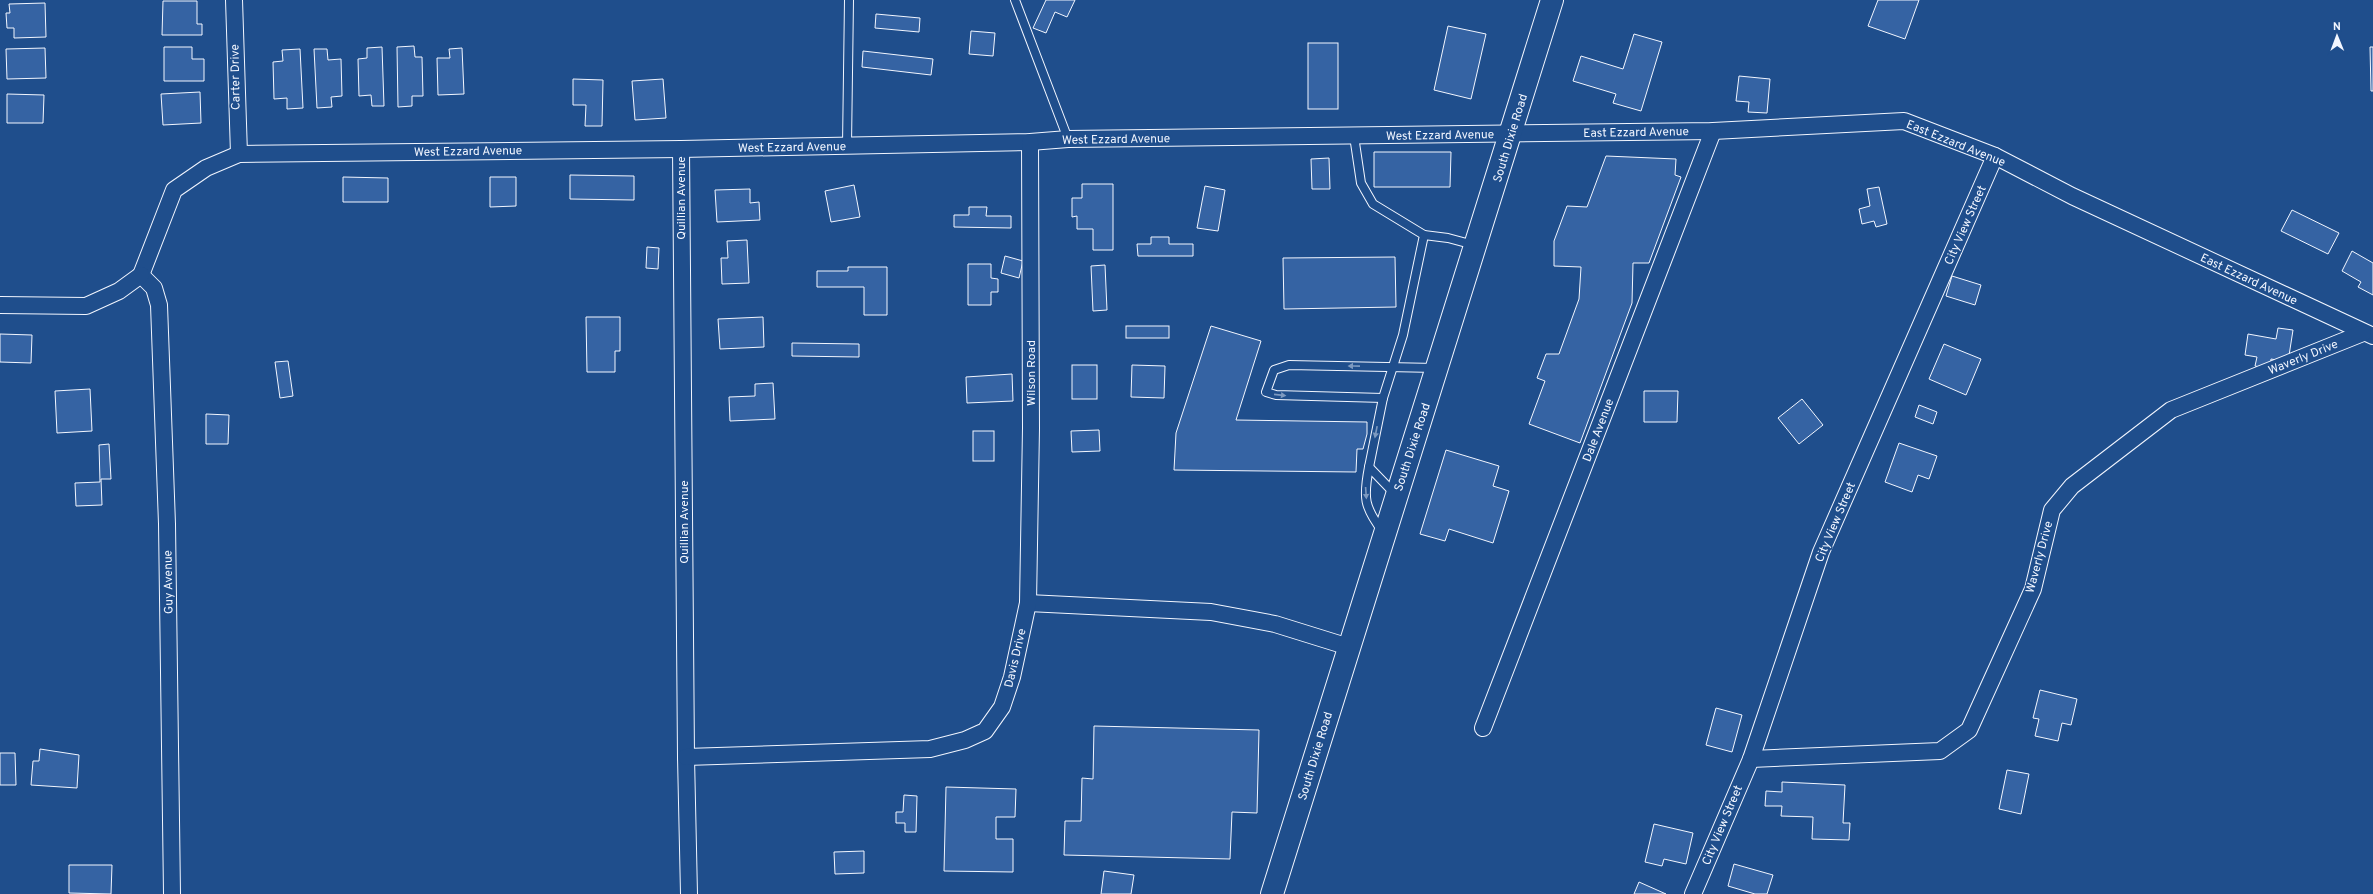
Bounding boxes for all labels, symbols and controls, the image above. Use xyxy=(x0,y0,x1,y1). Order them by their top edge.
north arrow xyxy=(2317,16,2357,56)
text: N xyxy=(2333,20,2341,34)
street label: Carter Drive xyxy=(227,44,245,110)
street label: South Dixie Road xyxy=(1490,92,1532,185)
street label: East Ezzard Avenue xyxy=(1904,117,2008,171)
street label: East Ezzard Avenue xyxy=(1583,124,1689,142)
street label: West Ezzard Avenue xyxy=(1386,127,1494,145)
street label: West Ezzard Avenue xyxy=(1062,131,1170,149)
street label: West Ezzard Avenue xyxy=(738,139,846,157)
street label: West Ezzard Avenue xyxy=(414,143,522,161)
street label: Quillian Avenue xyxy=(674,156,690,240)
street label: City View Street xyxy=(1941,183,1991,268)
street label: East Ezzard Avenue xyxy=(2197,250,2300,309)
street label: Waverly Drive xyxy=(2266,337,2341,379)
street label: Wilson Road xyxy=(1024,340,1040,406)
one-way arrow xyxy=(1348,363,1360,370)
one-way arrow xyxy=(1274,392,1286,398)
street label: Dale Avenue xyxy=(1580,397,1618,464)
street label: South Dixie Road xyxy=(1391,401,1435,493)
one-way arrow xyxy=(1373,426,1379,438)
street label: Quillian Avenue xyxy=(677,480,693,564)
street label: City View Street xyxy=(1812,480,1860,565)
one-way arrow xyxy=(1362,487,1369,499)
street label: Waverly Drive xyxy=(2023,519,2057,595)
street label: Guy Avenue xyxy=(160,550,178,614)
street label: Davis Drive xyxy=(1001,627,1031,689)
street label: South Dixie Road xyxy=(1295,710,1337,803)
street label: City View Street xyxy=(1699,783,1747,868)

